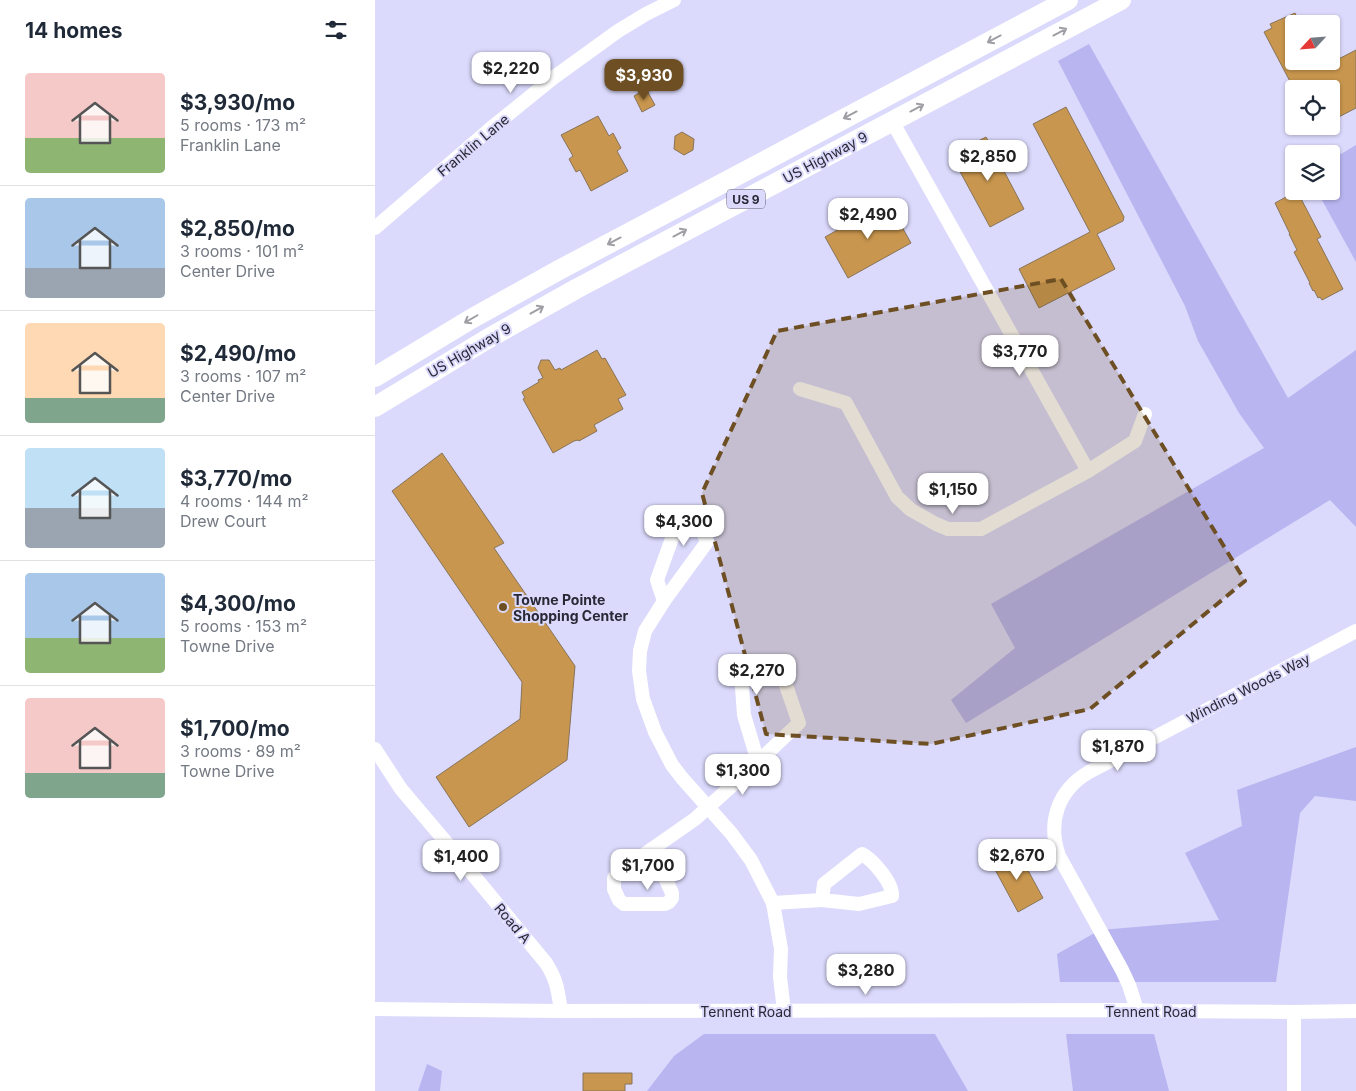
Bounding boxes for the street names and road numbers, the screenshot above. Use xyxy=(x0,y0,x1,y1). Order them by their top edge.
street label: Franklin Lane xyxy=(434,110,512,180)
street label: US Highway 9 xyxy=(780,128,870,186)
road number: US 9 xyxy=(727,190,765,208)
street label: US Highway 9 xyxy=(424,319,514,381)
street label: Winding Woods Way xyxy=(1183,649,1313,727)
street label: Road A xyxy=(491,899,535,947)
street label: Tennent Road xyxy=(700,1003,792,1020)
street label: Tennent Road xyxy=(1105,1003,1197,1020)

